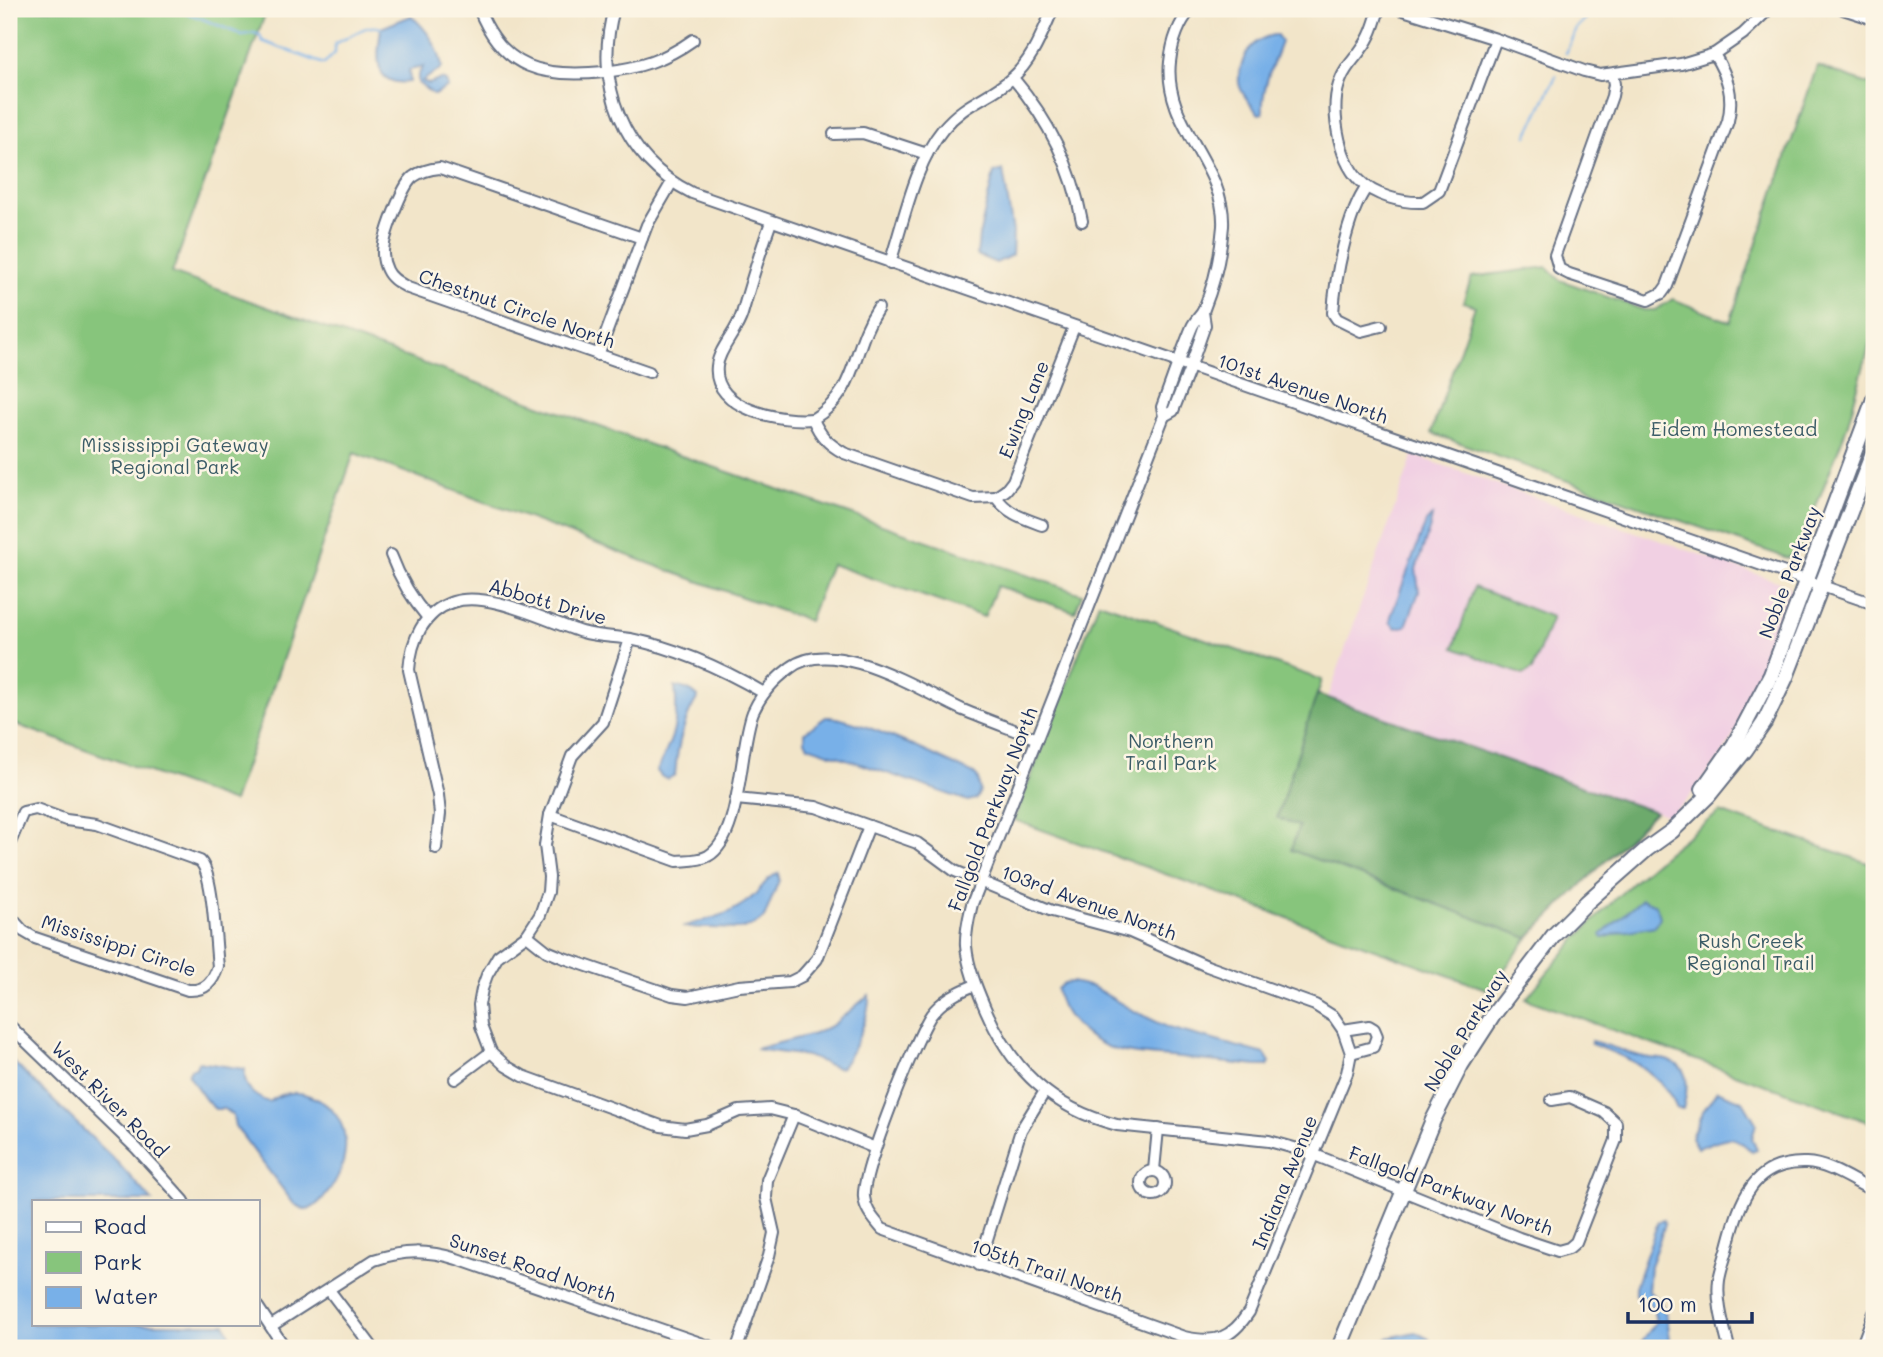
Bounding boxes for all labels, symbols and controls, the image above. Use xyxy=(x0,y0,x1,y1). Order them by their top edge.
street label: Chestnut Circle North xyxy=(416,263,618,353)
street label: 101st Avenue North xyxy=(1215,347,1391,429)
street label: Ewing Lane xyxy=(992,356,1054,462)
park label: Eidem Homestead xyxy=(1651,416,1817,441)
park label: Mississippi Gateway Regional Park xyxy=(81,432,269,479)
street label: Noble Parkway xyxy=(1752,502,1826,642)
street label: Abbott Drive xyxy=(486,572,610,630)
street label: Fallgold Parkway North xyxy=(941,703,1043,915)
park label: Northern Trail Park xyxy=(1125,728,1217,775)
street label: 103rd Avenue North xyxy=(998,859,1180,945)
street label: Mississippi Circle xyxy=(38,908,200,982)
park label: Rush Creek Regional Trail xyxy=(1687,928,1815,975)
street label: Noble Parkway xyxy=(1417,964,1513,1096)
street label: West River Road xyxy=(46,1035,174,1163)
street label: Indiana Avenue xyxy=(1246,1111,1322,1253)
street label: Fallgold Parkway North xyxy=(1345,1139,1557,1241)
legend xyxy=(32,1200,259,1326)
text: Road xyxy=(94,1212,146,1239)
street label: Sunset Road North xyxy=(446,1227,620,1307)
street label: 105th Trail North xyxy=(968,1232,1126,1308)
text: Park xyxy=(94,1248,142,1275)
scale bar xyxy=(1628,1280,1752,1324)
text: Water xyxy=(94,1282,158,1309)
text: 100 m xyxy=(1638,1290,1697,1317)

